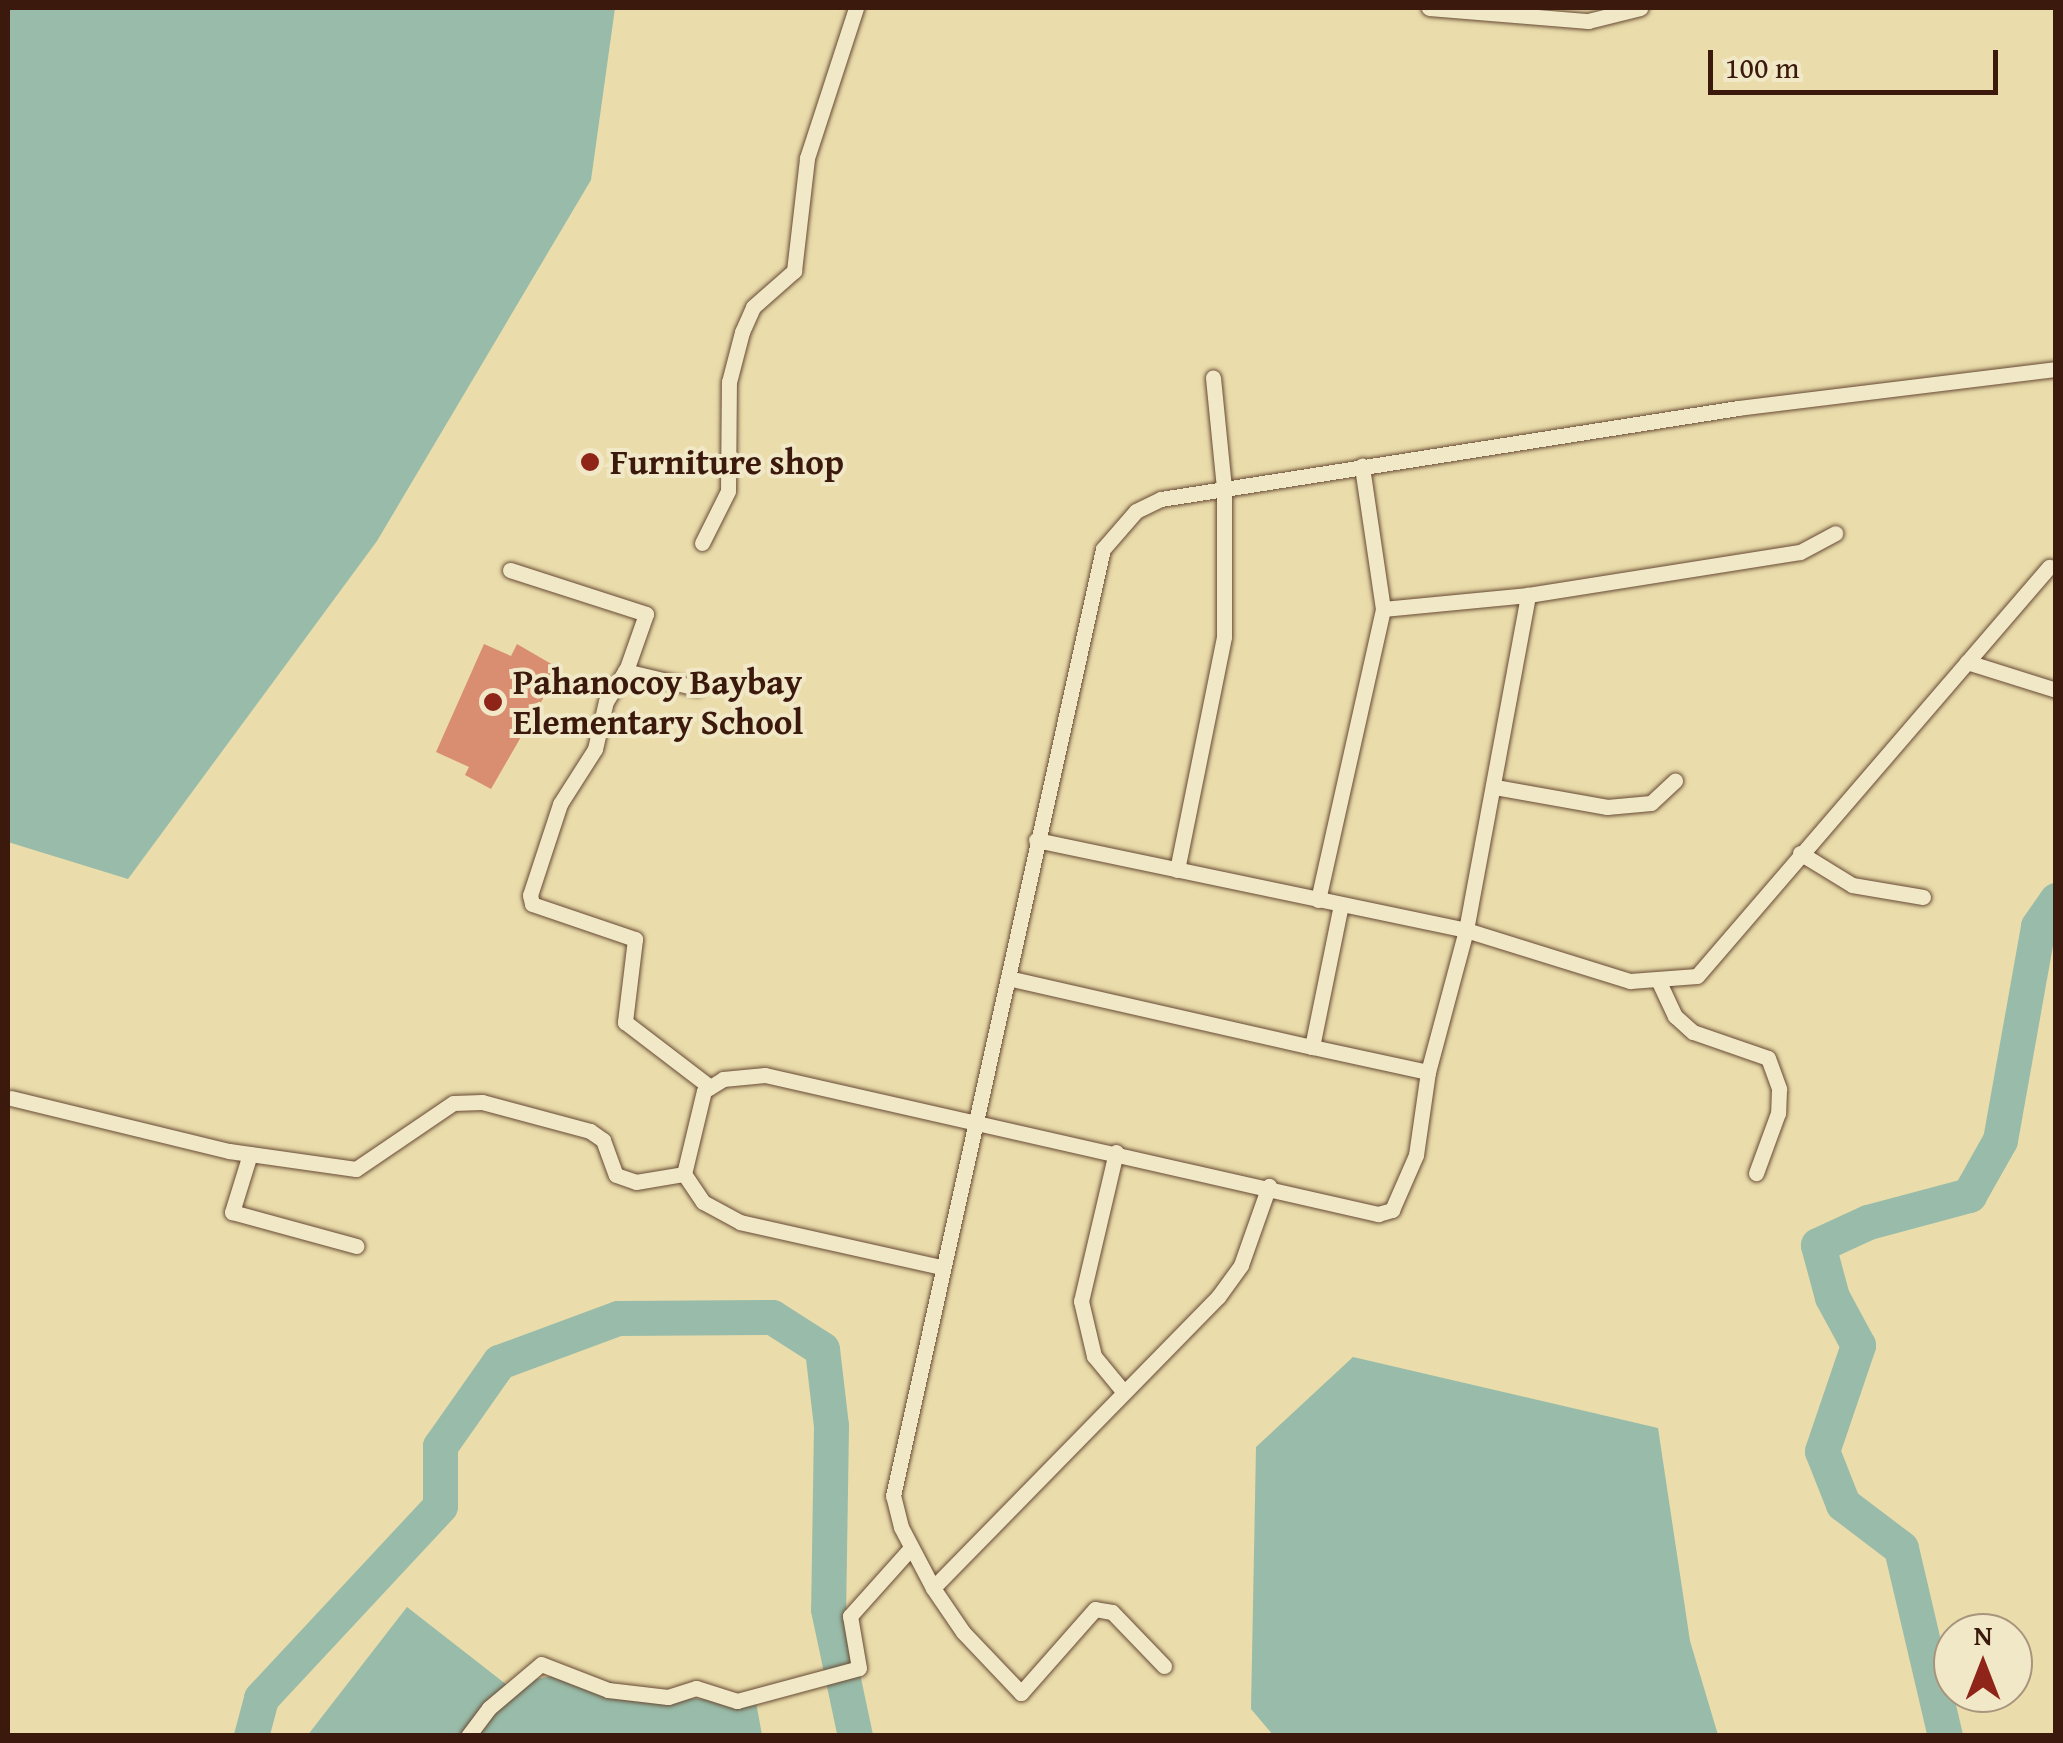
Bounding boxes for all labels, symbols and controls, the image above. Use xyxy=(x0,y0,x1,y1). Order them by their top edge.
scale bar xyxy=(1713,30,2003,92)
text: 100 m xyxy=(1725,45,1799,89)
place label: Furniture shop xyxy=(610,441,844,483)
marker: Furniture shop xyxy=(579,451,601,473)
place label: Pahanocoy Baybay Elementary School xyxy=(513,661,803,743)
marker: Pahanocoy Baybay Elementary School xyxy=(482,691,504,713)
north arrow xyxy=(1933,1613,2033,1713)
text: N xyxy=(1974,1614,1992,1655)

